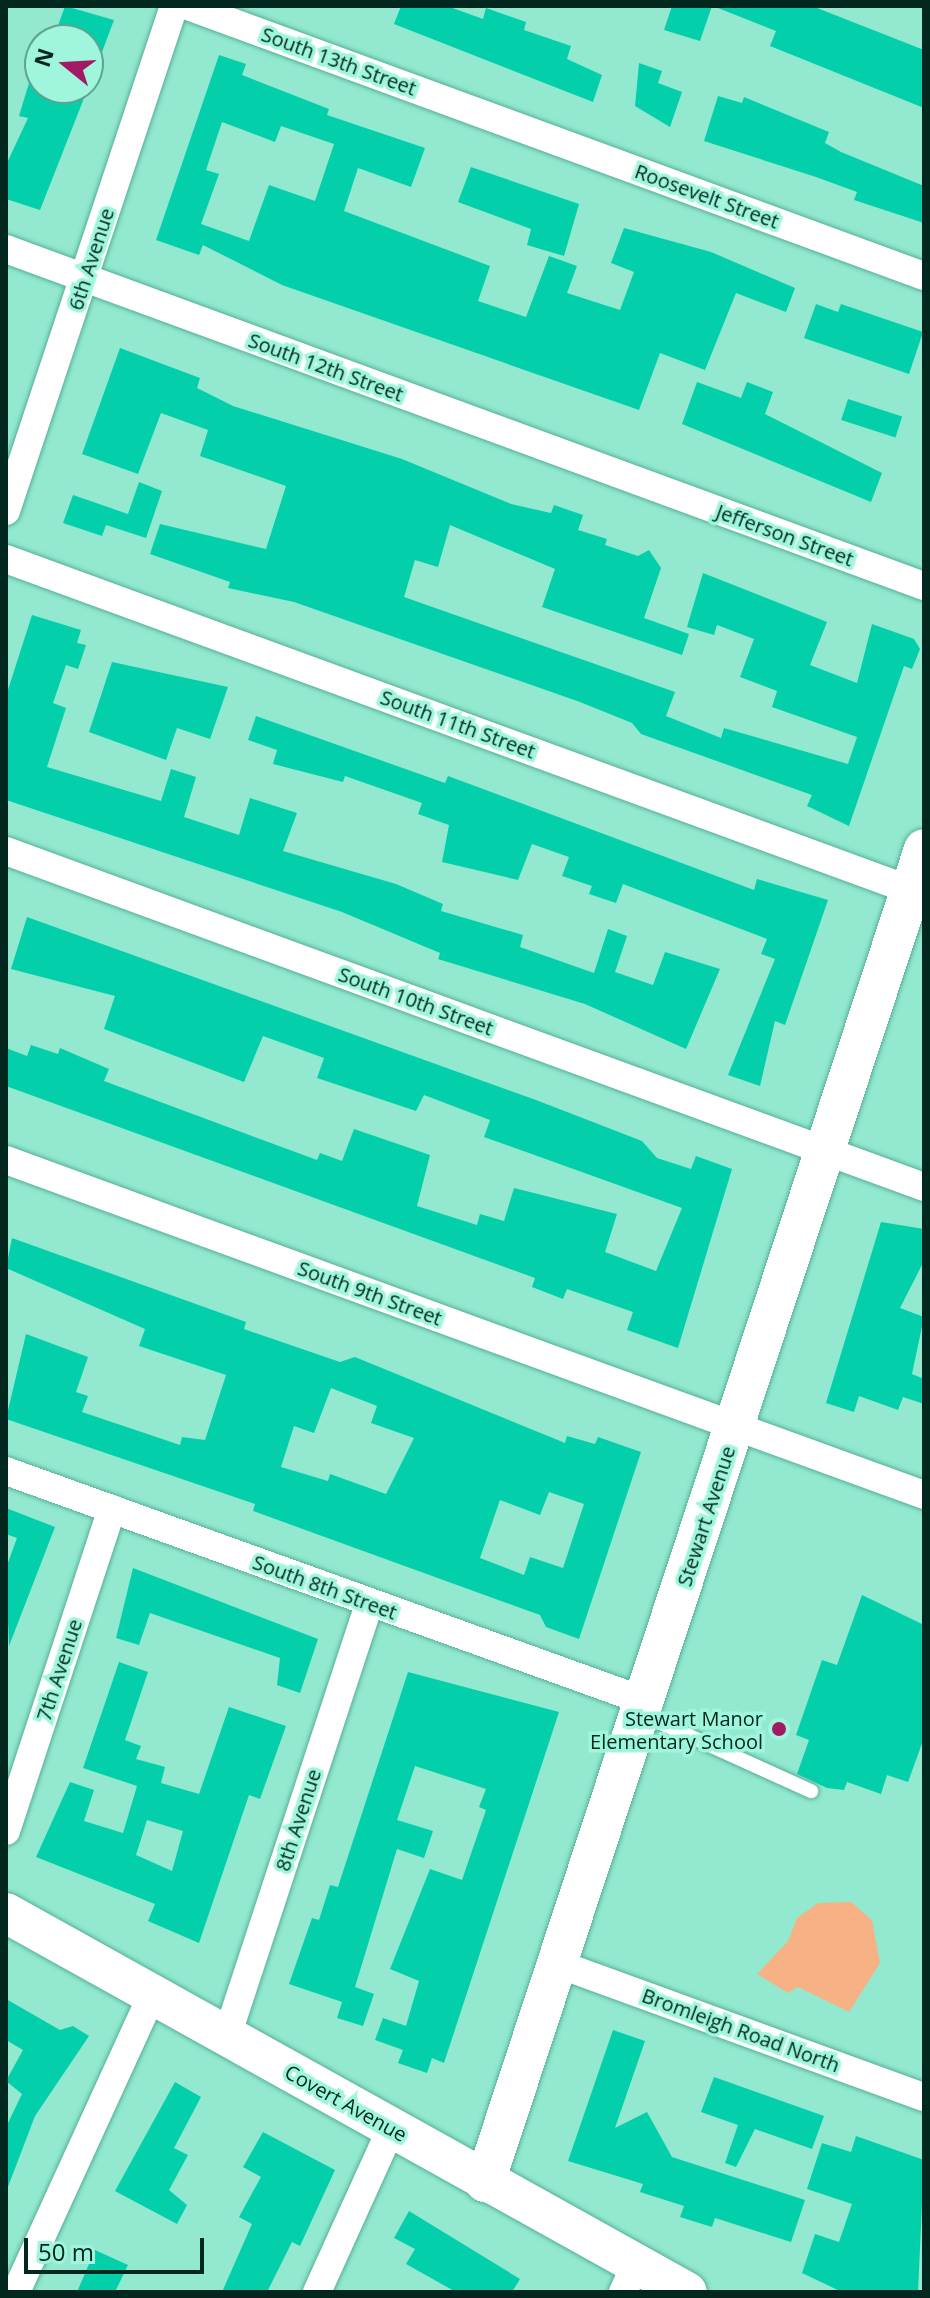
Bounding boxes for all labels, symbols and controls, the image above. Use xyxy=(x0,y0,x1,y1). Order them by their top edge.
street label: South 13th Street xyxy=(258,22,420,100)
north arrow xyxy=(24,24,104,104)
text: N xyxy=(26,44,60,70)
street label: Roosevelt Street xyxy=(632,159,782,233)
street label: 6th Avenue xyxy=(63,205,119,313)
street label: South 12th Street xyxy=(245,328,407,406)
street label: Jefferson Street xyxy=(713,499,857,571)
street label: South 11th Street xyxy=(377,685,539,763)
street label: South 10th Street xyxy=(335,962,497,1040)
street label: South 9th Street xyxy=(295,1256,445,1330)
street label: Stewart Avenue xyxy=(672,1443,740,1589)
street label: South 8th Street xyxy=(250,1550,400,1624)
street label: 7th Avenue xyxy=(31,1616,87,1724)
place label: Stewart Manor Elementary School xyxy=(590,1706,763,1753)
marker: Stewart Manor Elementary School xyxy=(770,1720,788,1738)
street label: 8th Avenue xyxy=(270,1766,326,1874)
street label: Bromleigh Road North xyxy=(639,1983,843,2077)
street label: Covert Avenue xyxy=(281,2060,411,2146)
scale bar xyxy=(28,2222,208,2272)
text: 50 m xyxy=(38,2235,94,2268)

